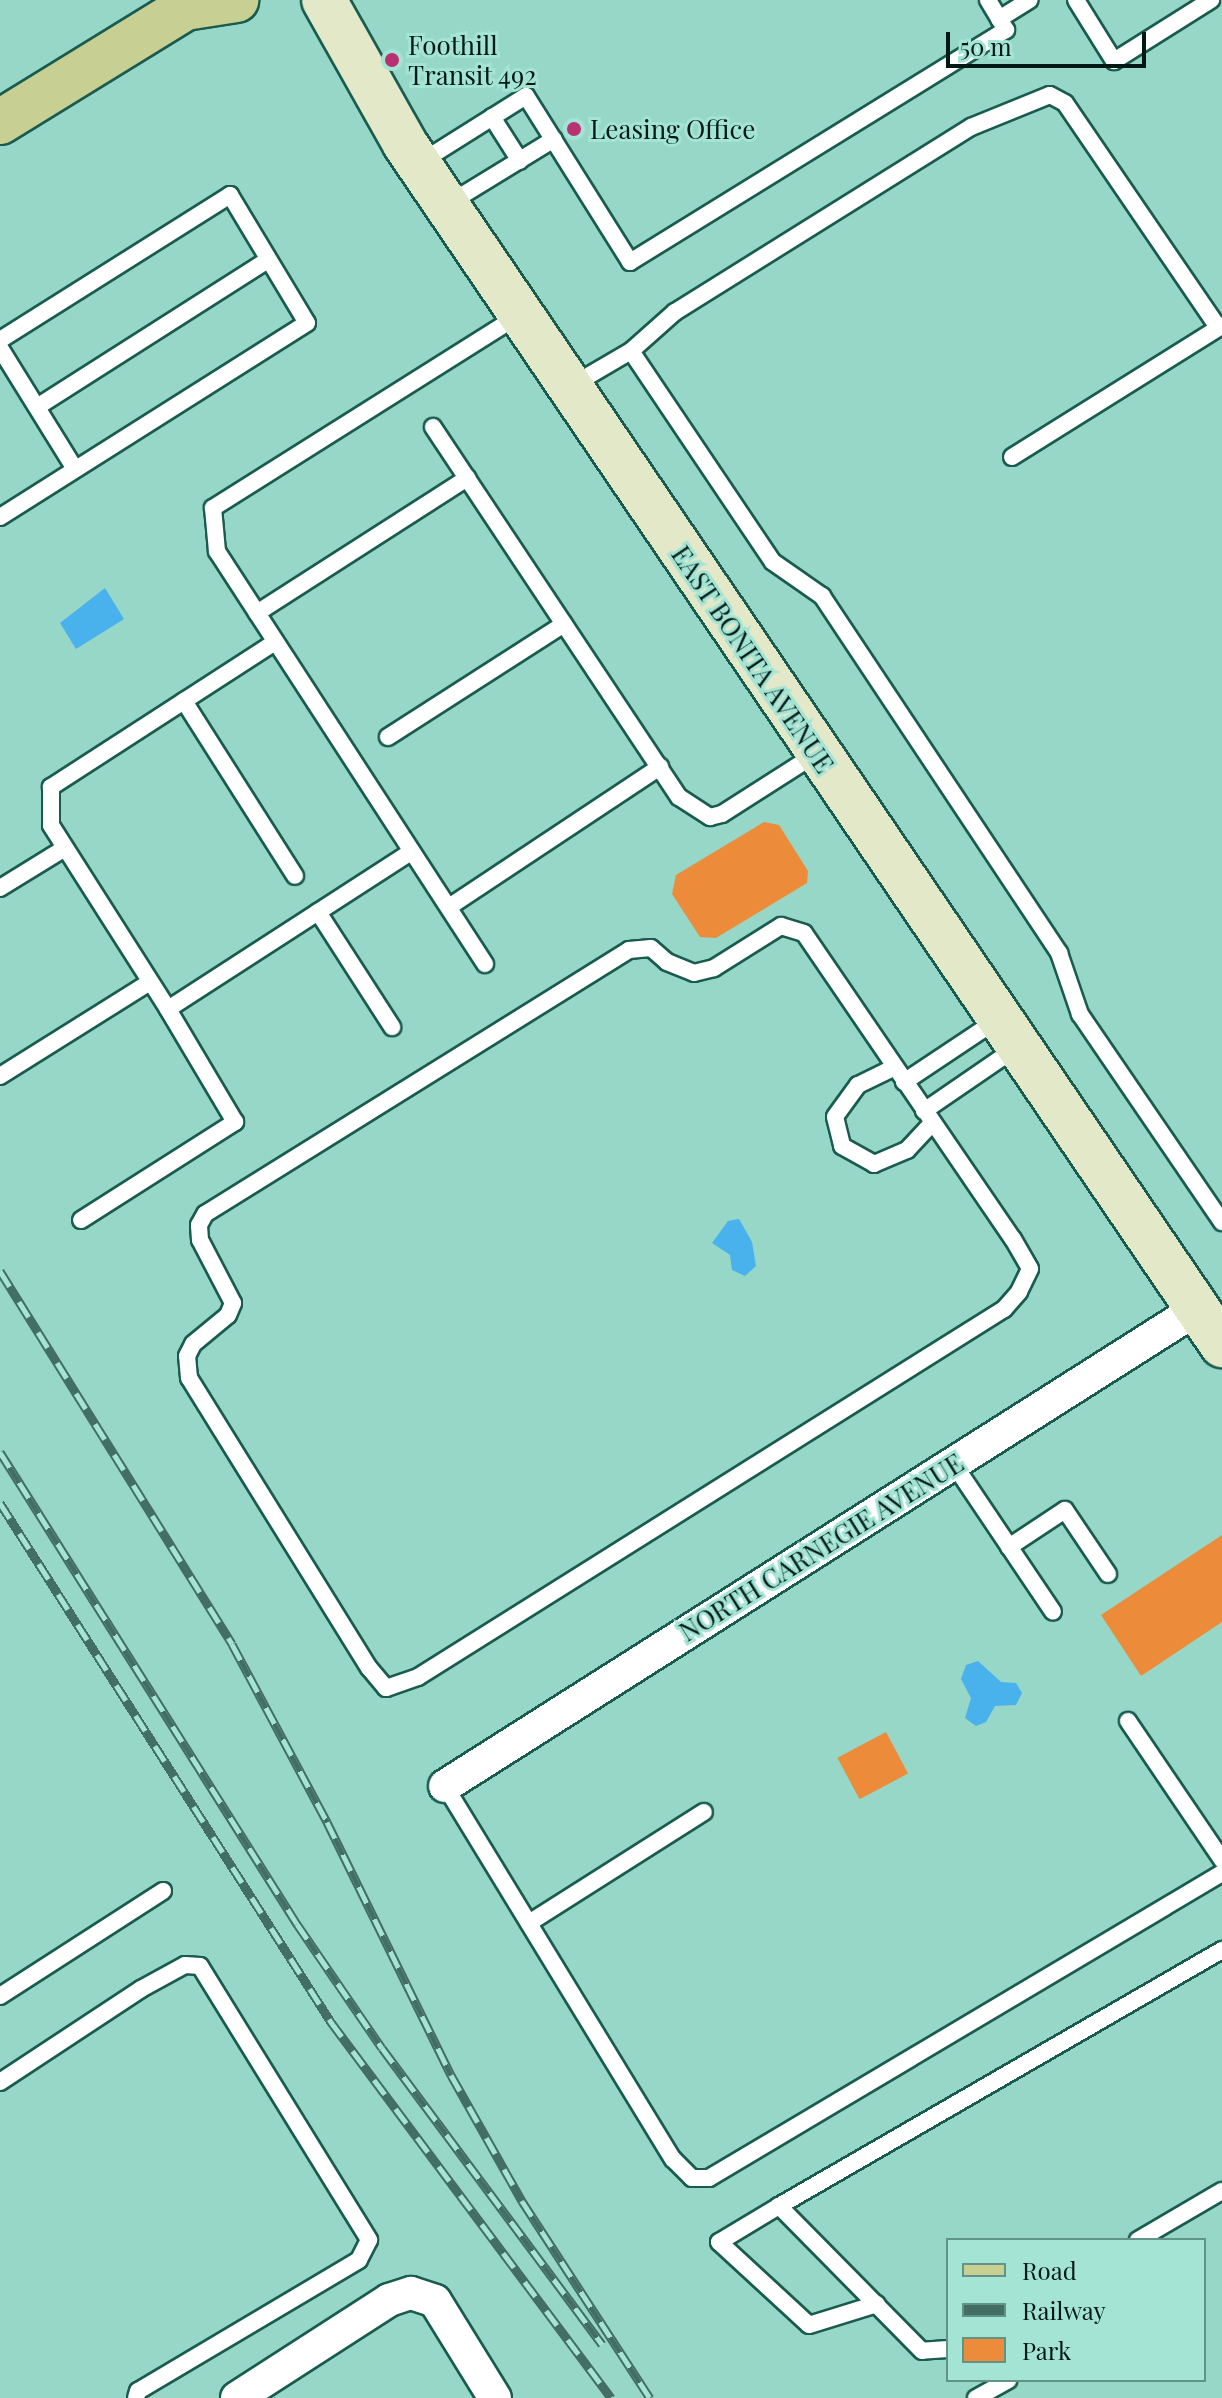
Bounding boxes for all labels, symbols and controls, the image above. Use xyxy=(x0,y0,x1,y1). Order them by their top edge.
scale bar xyxy=(950,16,1150,66)
place label: Foothill Transit 492 xyxy=(408,29,538,90)
text: 50 m xyxy=(960,30,1012,62)
marker: Foothill Transit 492 xyxy=(383,51,401,69)
place label: Leasing Office xyxy=(590,113,755,145)
marker: Leasing Office xyxy=(565,120,583,138)
street label: EAST BONITA AVENUE xyxy=(665,539,841,779)
street label: NORTH CARNEGIE AVENUE xyxy=(673,1446,969,1648)
legend xyxy=(946,2238,1206,2382)
text: Road xyxy=(1022,2254,1077,2286)
text: Railway xyxy=(1022,2294,1106,2326)
text: Park xyxy=(1022,2334,1071,2366)

